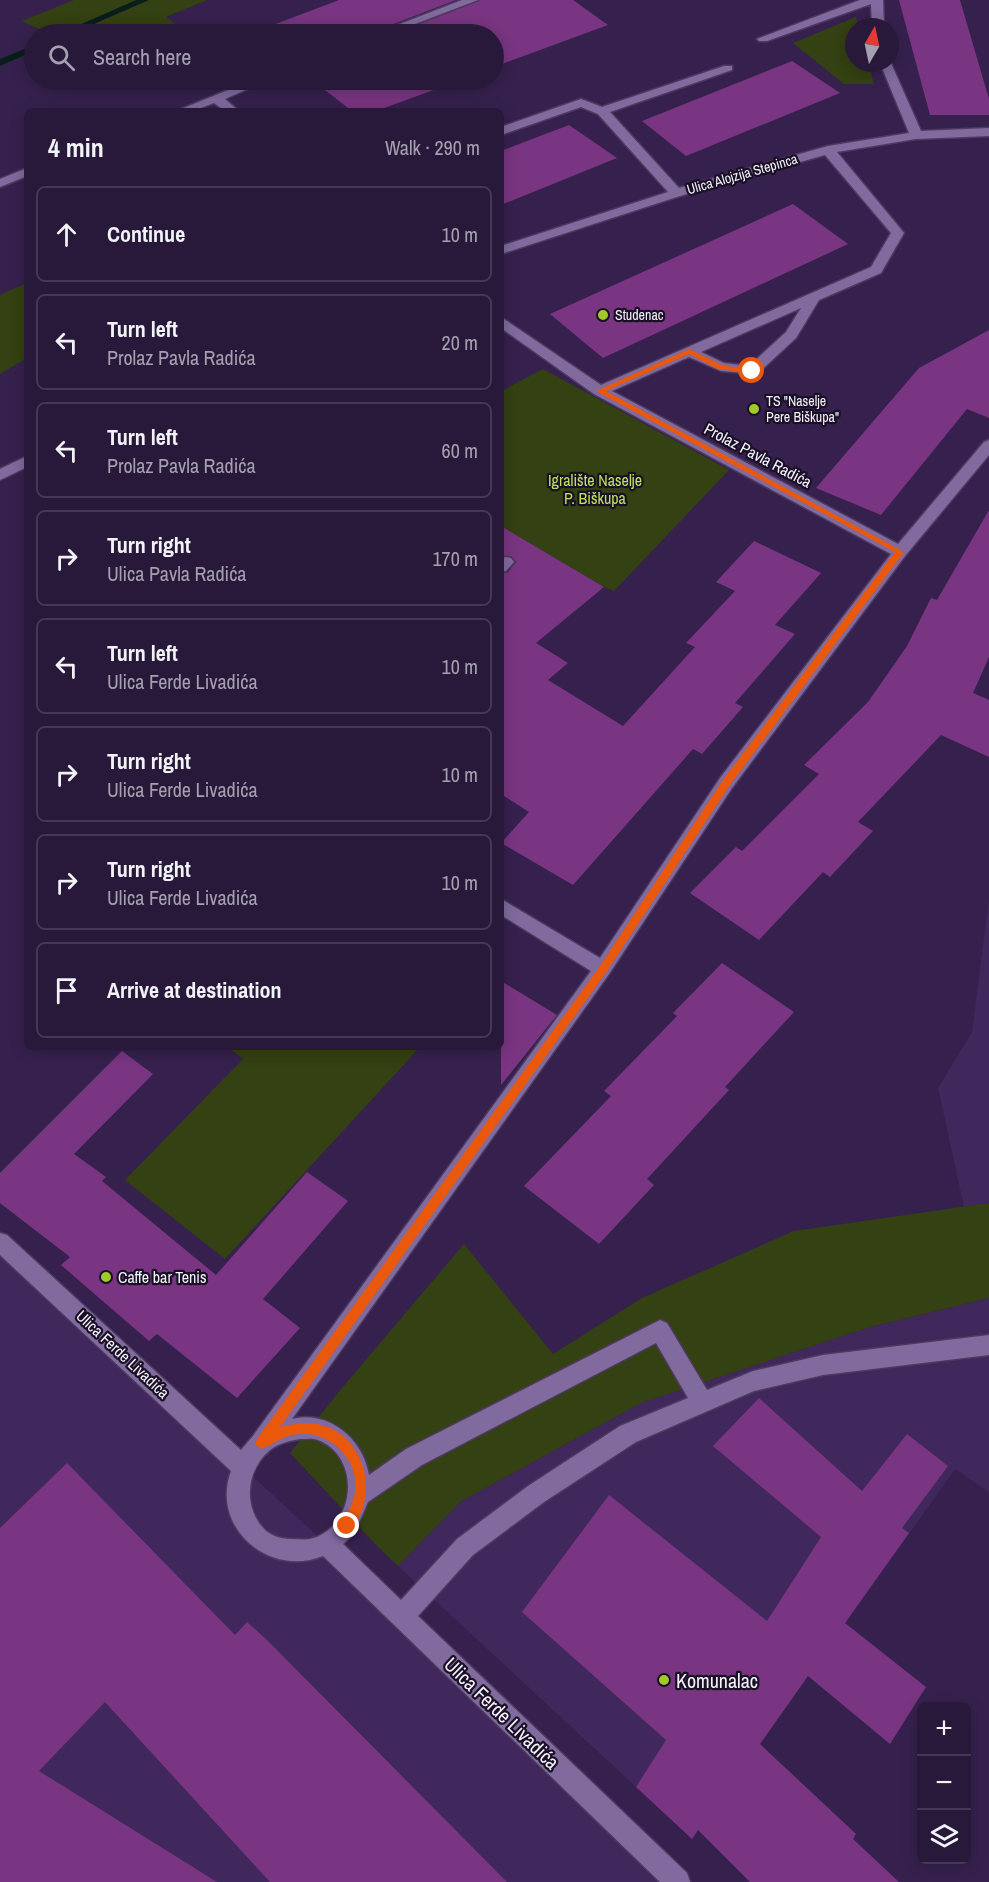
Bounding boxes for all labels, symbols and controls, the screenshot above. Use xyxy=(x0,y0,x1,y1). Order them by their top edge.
north arrow xyxy=(845,18,899,72)
search box xyxy=(24,24,504,90)
icon: search xyxy=(45,41,78,74)
text: Search here xyxy=(93,42,191,72)
text: 4 min xyxy=(48,130,104,165)
text: Walk · 290 m xyxy=(385,134,480,161)
street label: Ulica Alojzija Stepinca xyxy=(685,149,800,198)
icon: ahead xyxy=(50,218,83,251)
text: Continue xyxy=(107,219,185,249)
text: 10 m xyxy=(442,221,478,248)
place label: Studenac xyxy=(615,306,664,324)
marker: Studenac xyxy=(596,308,610,322)
text: Turn left xyxy=(107,314,178,344)
icon: left xyxy=(50,326,83,359)
text: 20 m xyxy=(442,329,478,356)
text: Prolaz Pavla Radića xyxy=(107,344,256,371)
route start xyxy=(738,357,764,383)
place label: TS "Naselje Pere Biškupa" xyxy=(766,392,839,426)
marker: TS "Naselje Pere Biškupa" xyxy=(747,402,761,416)
street label: Prolaz Pavla Radića xyxy=(700,417,816,493)
text: Turn left xyxy=(107,422,178,452)
icon: left xyxy=(50,434,83,467)
text: 60 m xyxy=(442,437,478,464)
text: Prolaz Pavla Radića xyxy=(107,452,256,479)
park label: Igralište Naselje P. Biškupa xyxy=(548,469,642,509)
text: Turn right xyxy=(107,530,191,560)
icon: right xyxy=(50,542,83,575)
text: 170 m xyxy=(432,545,478,572)
text: Ulica Pavla Radića xyxy=(107,560,246,587)
text: Turn left xyxy=(107,638,178,668)
icon: left xyxy=(50,650,83,683)
text: 10 m xyxy=(442,653,478,680)
text: Ulica Ferde Livadića xyxy=(107,668,258,695)
text: Turn right xyxy=(107,746,191,776)
icon: right xyxy=(50,758,83,791)
text: 10 m xyxy=(442,761,478,788)
text: Ulica Ferde Livadića xyxy=(107,776,258,803)
text: Turn right xyxy=(107,854,191,884)
icon: right xyxy=(50,866,83,899)
text: 10 m xyxy=(442,869,478,896)
text: Ulica Ferde Livadića xyxy=(107,884,258,911)
icon: arrive xyxy=(50,974,83,1007)
text: Arrive at destination xyxy=(107,975,281,1005)
place label: Caffe bar Tenis xyxy=(118,1266,207,1288)
marker: Caffe bar Tenis xyxy=(99,1270,113,1284)
street label: Ulica Ferde Livadića xyxy=(71,1305,175,1404)
route end xyxy=(333,1512,359,1538)
street label: Ulica Ferde Livadića xyxy=(438,1651,566,1775)
place label: Komunalac xyxy=(676,1667,758,1694)
marker: Komunalac xyxy=(657,1673,671,1687)
map controls xyxy=(917,1702,971,1864)
button: + xyxy=(917,1702,971,1756)
button: − xyxy=(917,1756,971,1810)
button: layers xyxy=(917,1810,971,1864)

